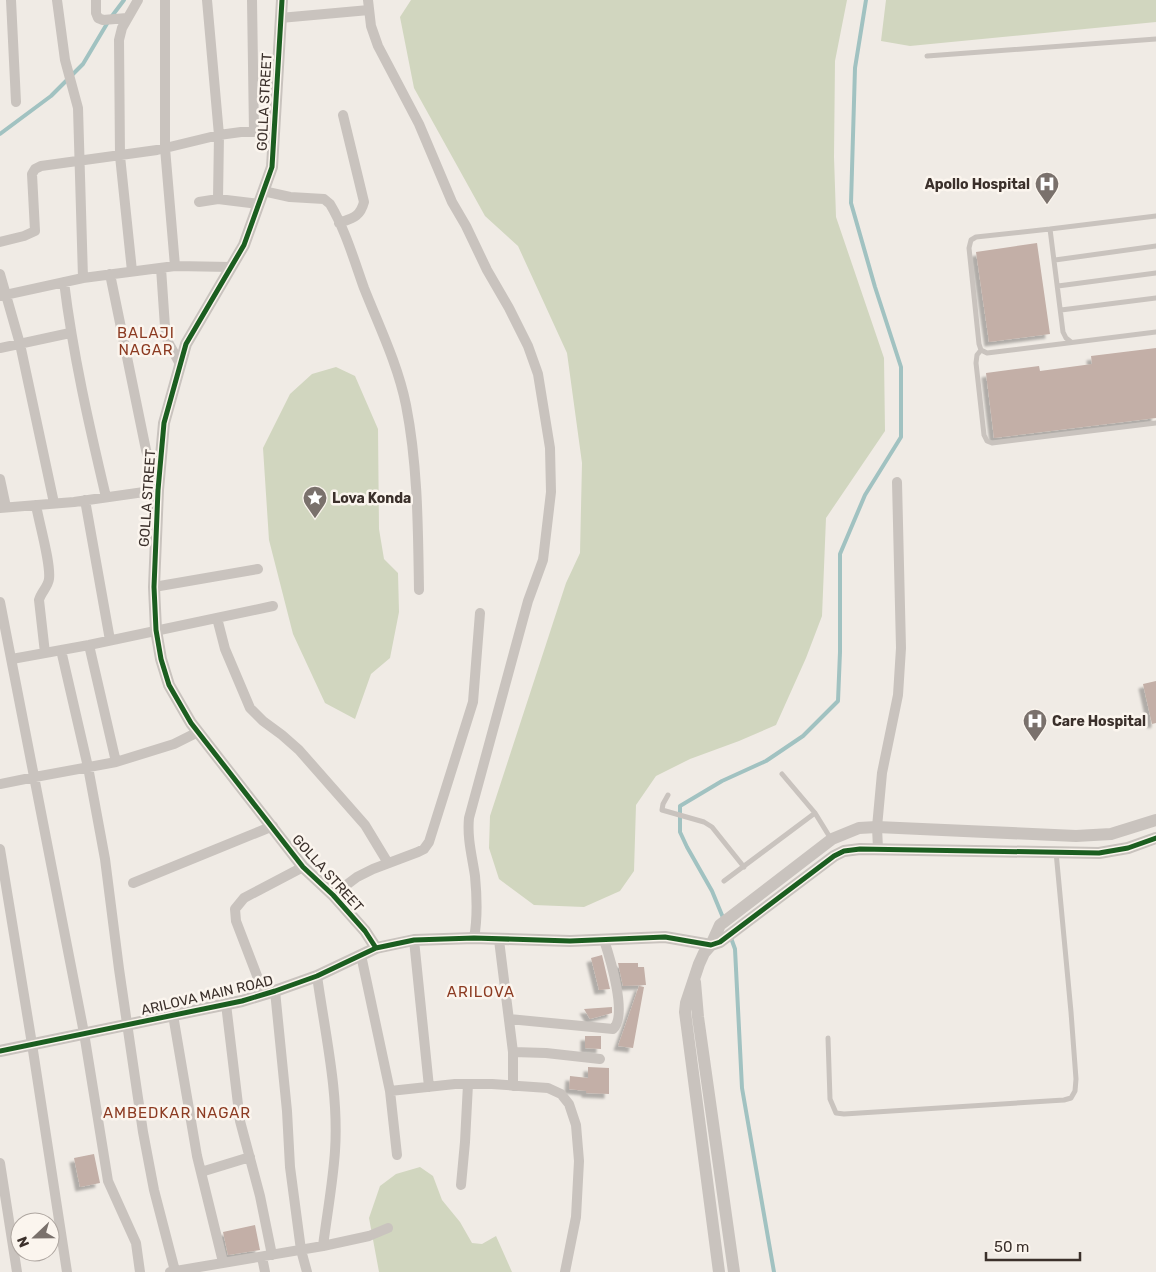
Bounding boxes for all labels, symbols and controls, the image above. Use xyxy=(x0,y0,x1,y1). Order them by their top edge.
street label: GOLLA STREET xyxy=(253,53,276,151)
hospital icon: Apollo Hospital xyxy=(1034,171,1060,205)
place label: Apollo Hospital xyxy=(925,176,1030,193)
district label: BALAJI NAGAR xyxy=(117,324,175,359)
street label: GOLLA STREET xyxy=(136,448,159,548)
place icon: Lova Konda xyxy=(302,485,328,519)
place label: Lova Konda xyxy=(332,490,411,507)
hospital icon: Care Hospital xyxy=(1022,708,1048,742)
place label: Care Hospital xyxy=(1052,713,1146,730)
street label: GOLLA STREET xyxy=(288,831,367,916)
street label: ARILOVA MAIN ROAD xyxy=(139,972,275,1019)
district label: ARILOVA xyxy=(447,983,515,1001)
district label: AMBEDKAR NAGAR xyxy=(103,1104,251,1122)
north arrow xyxy=(10,1212,60,1262)
scale bar xyxy=(986,1230,1080,1262)
text: N xyxy=(14,1234,33,1250)
text: 50 m xyxy=(994,1238,1029,1256)

